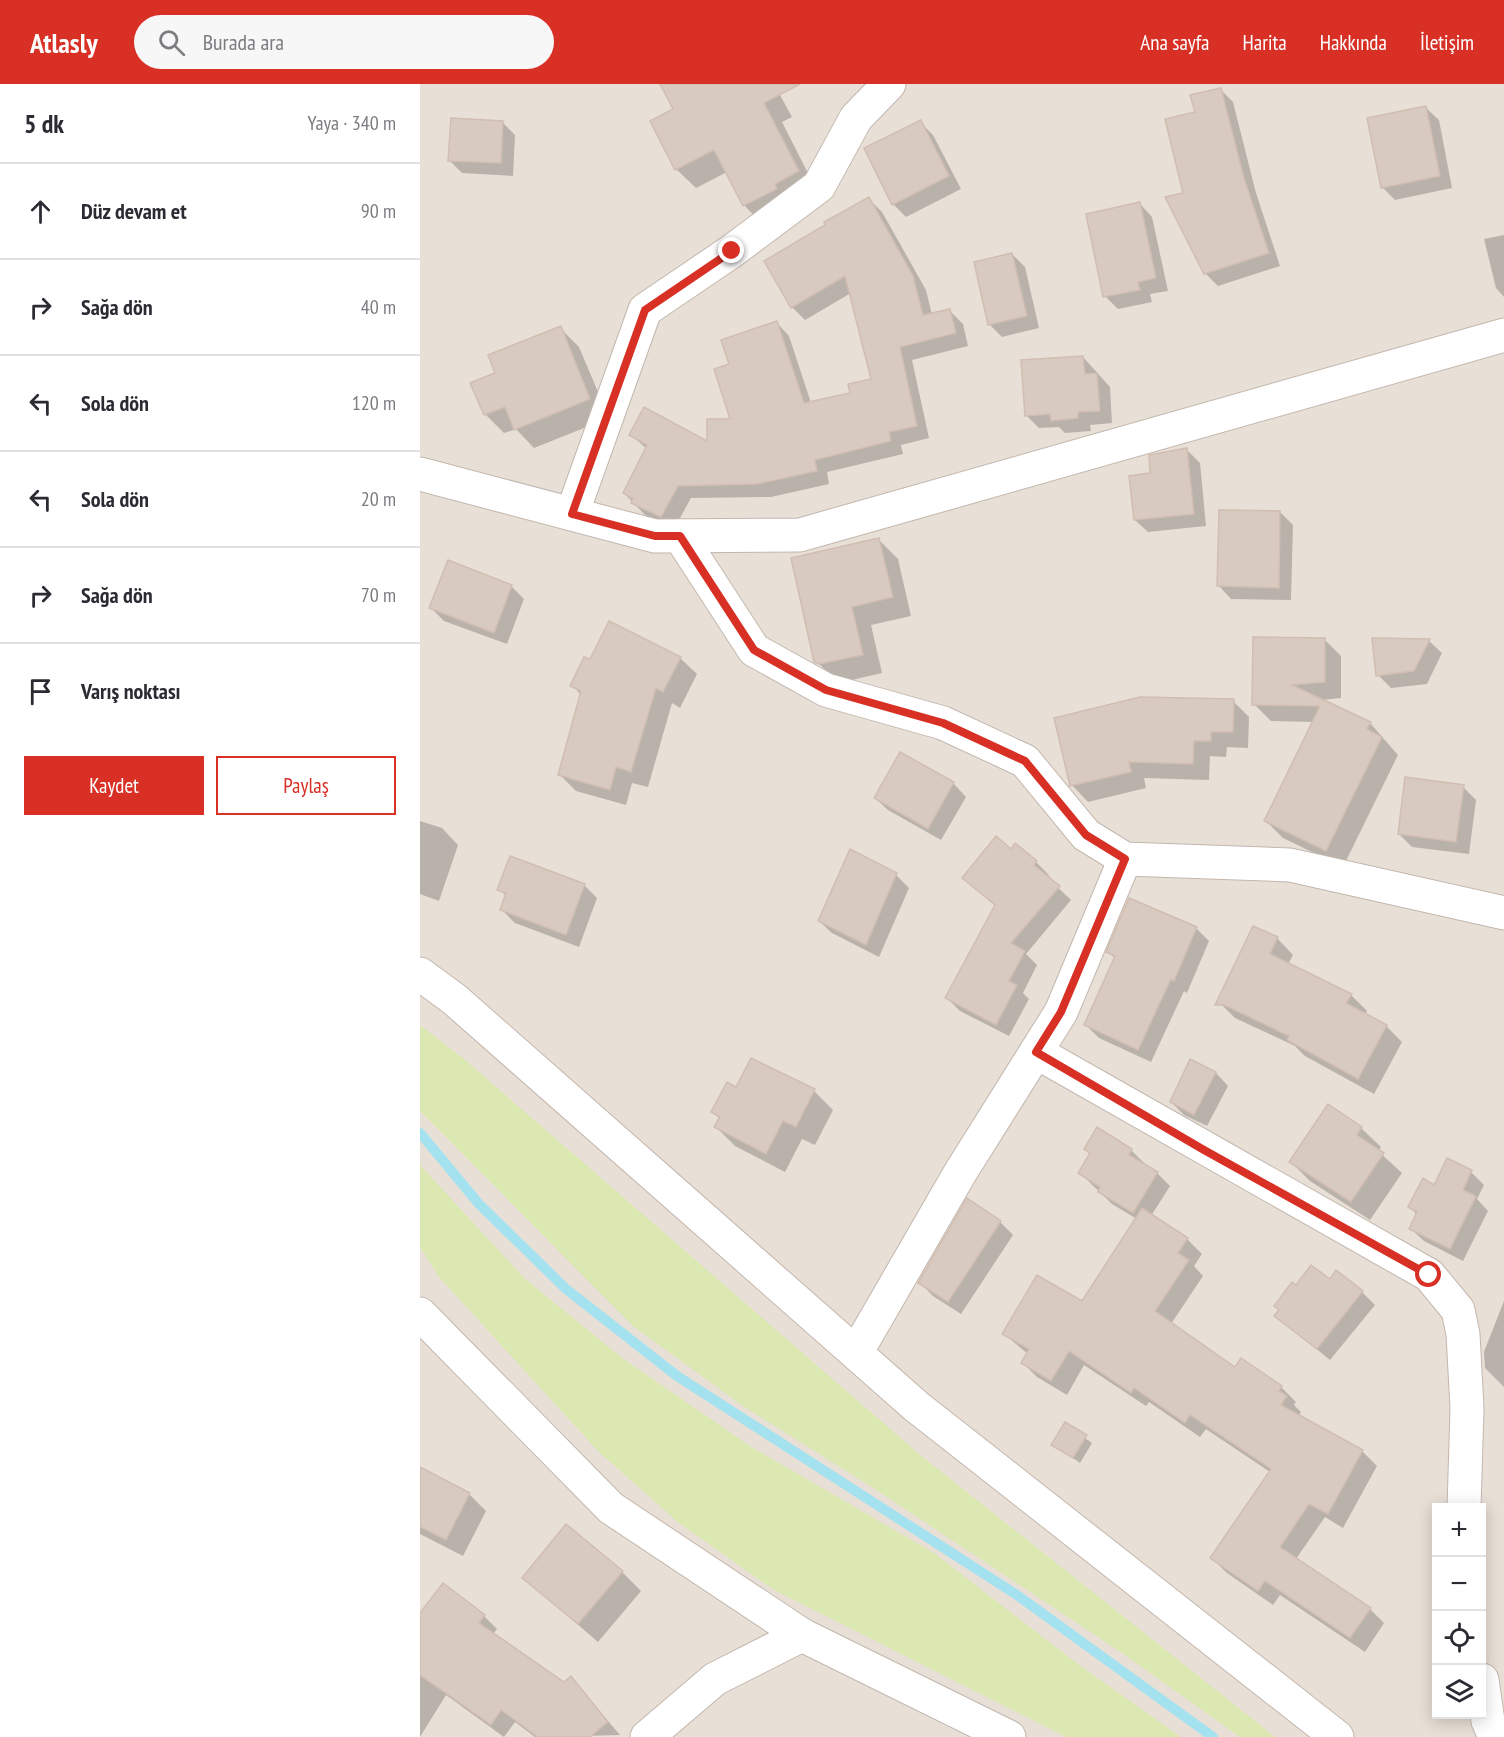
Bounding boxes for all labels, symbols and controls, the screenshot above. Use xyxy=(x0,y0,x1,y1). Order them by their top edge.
search box xyxy=(134,15,554,69)
text: Atlasly xyxy=(30,24,98,61)
icon: search xyxy=(155,26,188,59)
text: Burada ara xyxy=(203,28,284,56)
text: Ana sayfa xyxy=(1140,29,1209,56)
text: Harita xyxy=(1242,29,1287,56)
text: Hakkında xyxy=(1320,29,1387,56)
text: İletişim xyxy=(1420,29,1474,56)
text: 5 dk xyxy=(24,107,64,140)
text: Yaya · 340 m xyxy=(308,110,396,136)
icon: ahead xyxy=(24,195,57,228)
text: Düz devam et xyxy=(81,197,187,225)
text: 90 m xyxy=(361,198,396,224)
route end xyxy=(718,237,744,263)
icon: right xyxy=(24,291,57,324)
text: Sağa dön xyxy=(81,293,153,321)
text: 40 m xyxy=(361,294,396,320)
icon: left xyxy=(24,387,57,420)
text: Sola dön xyxy=(81,389,149,417)
text: 120 m xyxy=(352,390,396,416)
icon: left xyxy=(24,483,57,516)
text: Sola dön xyxy=(81,485,149,513)
text: 20 m xyxy=(361,486,396,512)
icon: right xyxy=(24,579,57,612)
text: Sağa dön xyxy=(81,581,153,609)
text: 70 m xyxy=(361,582,396,608)
icon: arrive xyxy=(24,675,57,708)
text: Varış noktası xyxy=(81,677,181,705)
button: Kaydet xyxy=(24,756,204,815)
button: Paylaş xyxy=(216,756,396,815)
route start xyxy=(1415,1261,1441,1287)
map controls xyxy=(1432,1503,1486,1719)
button: + xyxy=(1432,1503,1486,1557)
button: − xyxy=(1432,1557,1486,1611)
button: locate xyxy=(1432,1611,1486,1665)
button: layers xyxy=(1432,1665,1486,1719)

